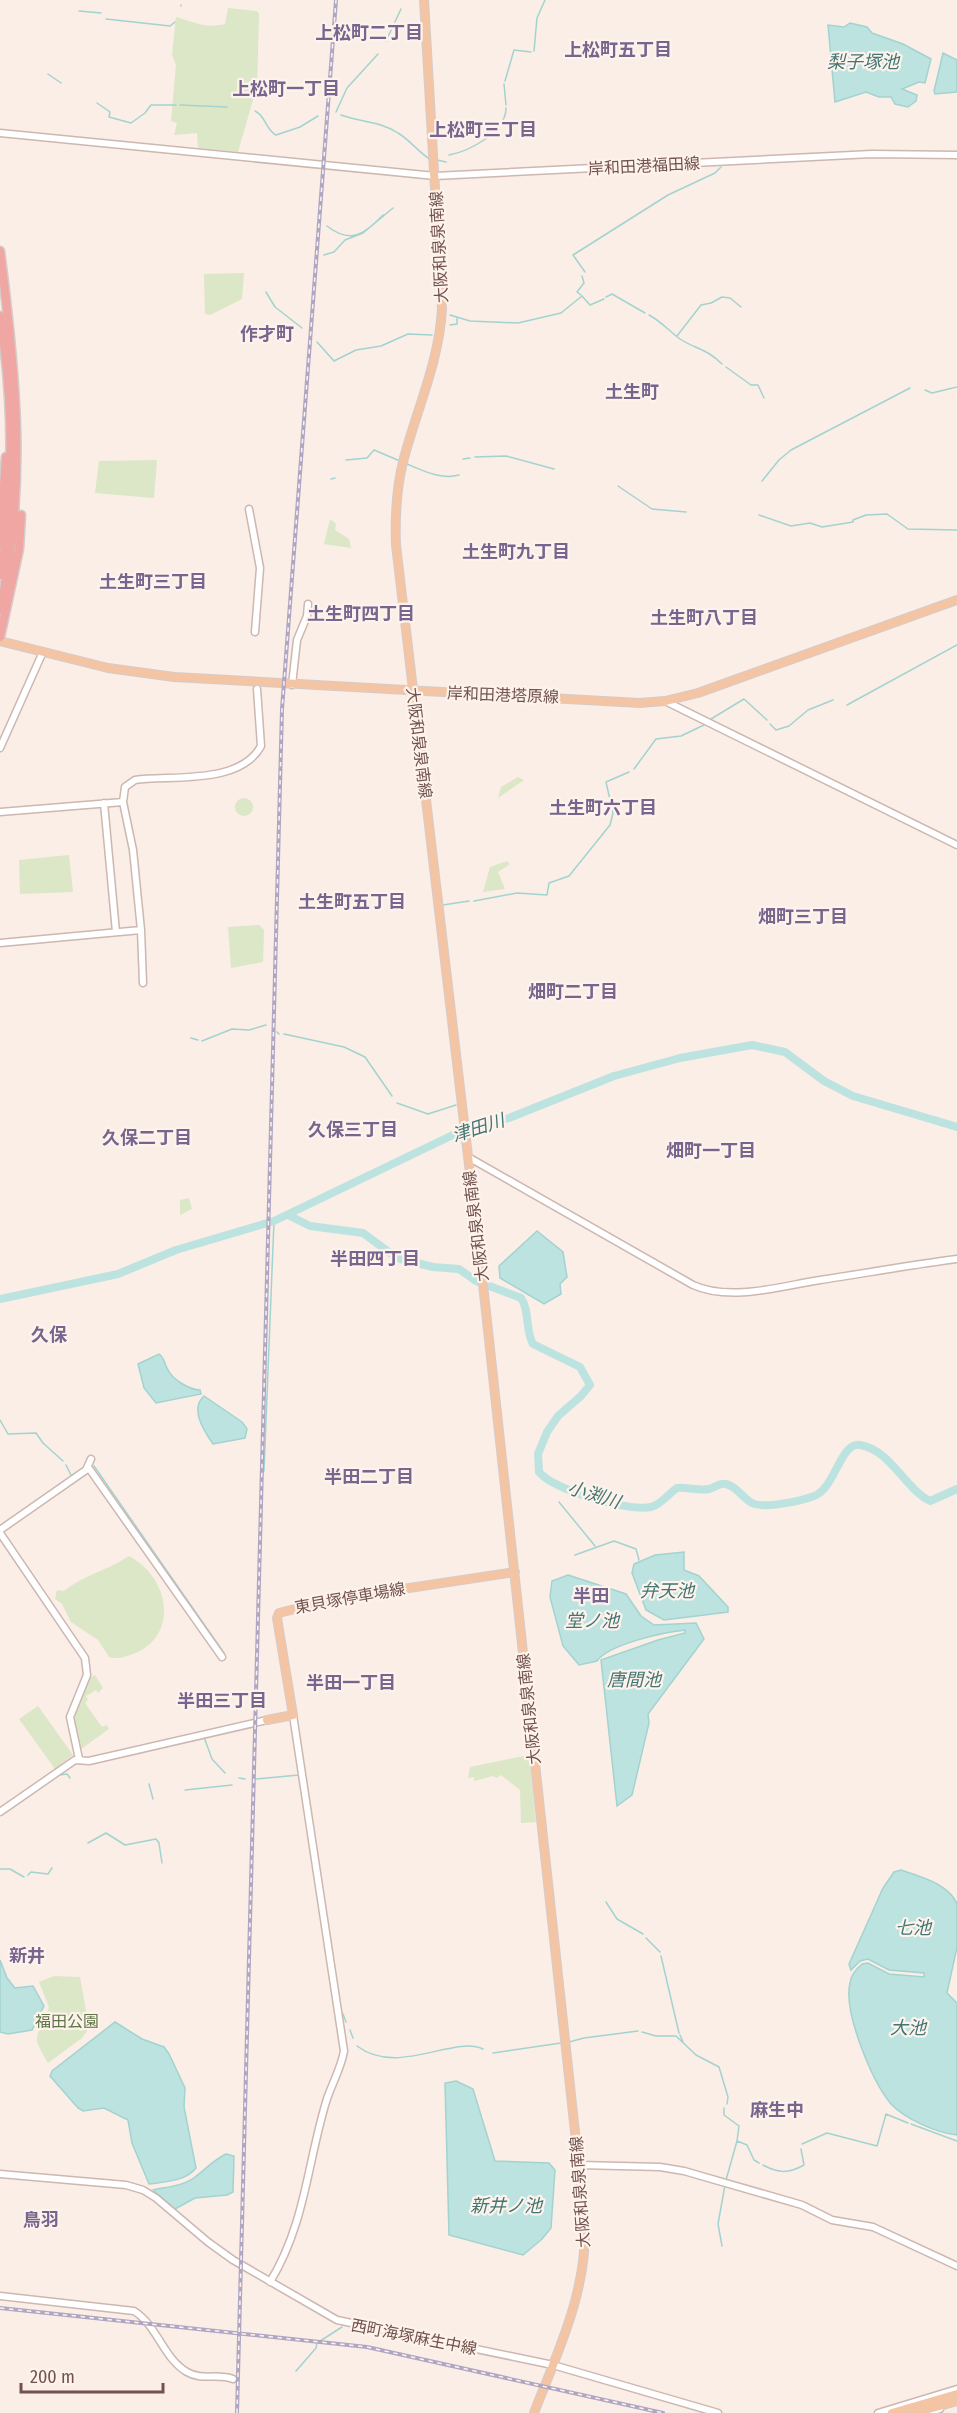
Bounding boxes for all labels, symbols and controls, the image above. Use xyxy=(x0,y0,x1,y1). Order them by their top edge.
district label: 上松町二丁目 xyxy=(315,22,423,44)
district label: 上松町五丁目 xyxy=(564,39,672,61)
water label: 梨子塚池 xyxy=(827,51,901,73)
district label: 上松町一丁目 xyxy=(232,78,340,100)
district label: 上松町三丁目 xyxy=(429,119,537,141)
street label: 岸和田港福田線 xyxy=(588,154,700,178)
street label: 大阪和泉泉南線 xyxy=(427,191,451,303)
district label: 作才町 xyxy=(240,323,294,345)
district label: 土生町 xyxy=(605,381,659,403)
district label: 土生町九丁目 xyxy=(462,541,570,563)
district label: 土生町三丁目 xyxy=(99,571,207,593)
district label: 土生町四丁目 xyxy=(307,603,415,625)
district label: 土生町八丁目 xyxy=(650,607,758,629)
street label: 岸和田港塔原線 xyxy=(447,684,559,706)
street label: 大阪和泉泉南線 xyxy=(403,686,435,800)
district label: 土生町六丁目 xyxy=(549,797,657,819)
district label: 土生町五丁目 xyxy=(298,891,406,913)
district label: 畑町三丁目 xyxy=(758,906,848,928)
district label: 畑町二丁目 xyxy=(528,981,618,1003)
water label: 津田川 xyxy=(449,1109,509,1147)
district label: 久保三丁目 xyxy=(308,1119,398,1141)
district label: 久保二丁目 xyxy=(102,1127,192,1149)
district label: 畑町一丁目 xyxy=(666,1140,756,1162)
street label: 大阪和泉泉南線 xyxy=(460,1169,492,1283)
district label: 半田四丁目 xyxy=(330,1248,420,1270)
district label: 久保 xyxy=(31,1324,68,1346)
district label: 半田二丁目 xyxy=(324,1466,414,1488)
water label: 小渕川 xyxy=(565,1477,625,1514)
street label: 東貝塚停車場線 xyxy=(293,1579,407,1617)
water label: 弁天池 xyxy=(640,1580,696,1602)
district label: 半田 xyxy=(573,1585,609,1607)
water label: 堂ノ池 xyxy=(565,1610,621,1632)
street label: 大阪和泉泉南線 xyxy=(514,1652,544,1766)
water label: 唐間池 xyxy=(607,1669,663,1691)
district label: 半田一丁目 xyxy=(306,1672,396,1694)
district label: 半田三丁目 xyxy=(177,1690,267,1712)
water label: 七池 xyxy=(895,1917,933,1939)
district label: 新井 xyxy=(9,1945,45,1967)
park label: 福田公園 xyxy=(35,2012,99,2031)
water label: 大池 xyxy=(890,2017,928,2039)
district label: 麻生中 xyxy=(750,2099,804,2121)
street label: 大阪和泉泉南線 xyxy=(567,2135,593,2249)
water label: 新井ノ池 xyxy=(470,2195,544,2217)
district label: 鳥羽 xyxy=(23,2209,59,2231)
street label: 西町海塚麻生中線 xyxy=(349,2315,479,2359)
scale bar xyxy=(21,2356,164,2394)
text: 200 m xyxy=(30,2366,75,2388)

